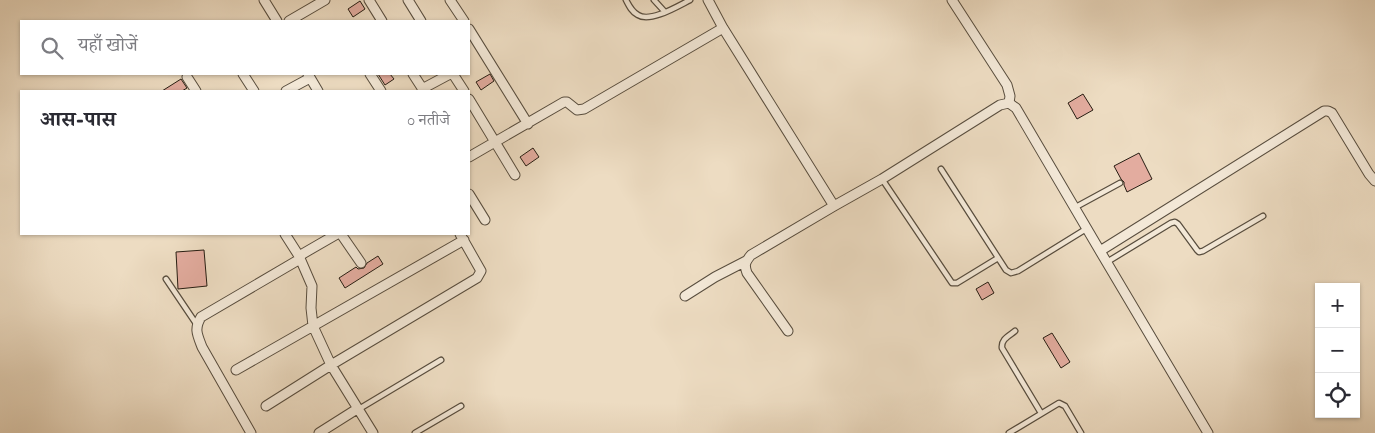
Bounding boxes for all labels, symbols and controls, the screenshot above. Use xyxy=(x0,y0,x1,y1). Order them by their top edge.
search box xyxy=(20,20,470,75)
text: यहाँ खोजें xyxy=(78,33,138,57)
icon: search xyxy=(38,34,66,62)
text: आस-पास xyxy=(40,106,116,133)
text: 0 नतीजे xyxy=(407,110,450,130)
map controls xyxy=(1315,283,1360,418)
button: + xyxy=(1315,283,1360,328)
button: − xyxy=(1315,328,1360,373)
button: locate xyxy=(1315,373,1360,418)

